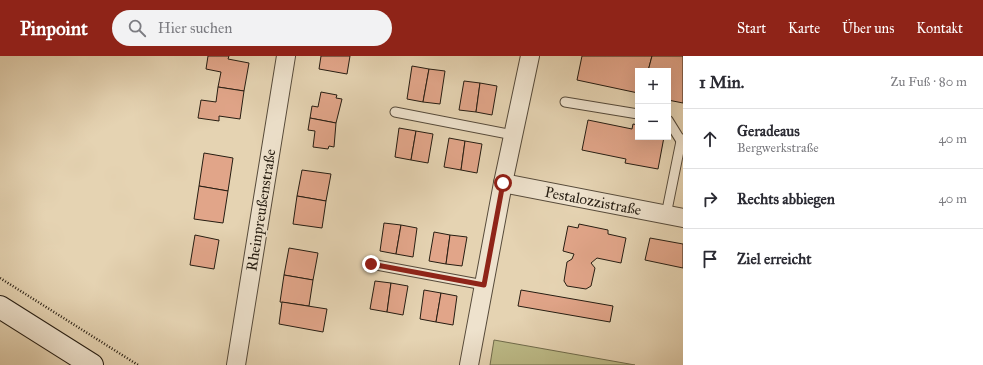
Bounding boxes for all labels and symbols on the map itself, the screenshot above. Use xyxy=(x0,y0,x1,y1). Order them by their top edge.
street label: Rheinpreußenstraße xyxy=(242,148,280,272)
route start xyxy=(494,174,512,192)
street label: Pestalozzistraße xyxy=(543,183,643,219)
route end xyxy=(362,255,380,273)

